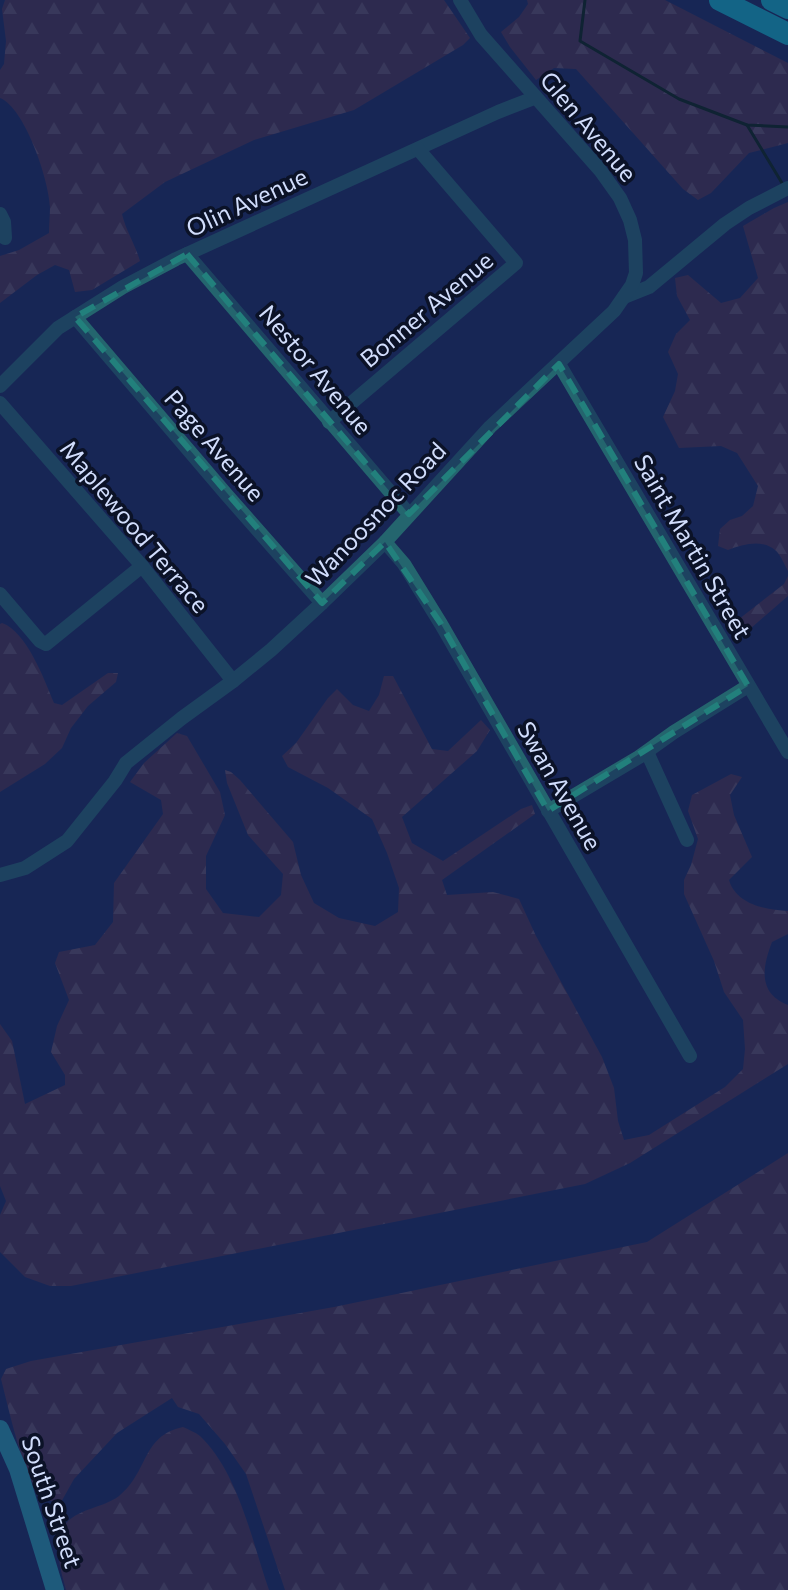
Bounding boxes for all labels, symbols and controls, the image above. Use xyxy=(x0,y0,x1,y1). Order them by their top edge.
street label: Glen Avenue xyxy=(535,65,644,187)
street label: Olin Avenue xyxy=(181,161,312,242)
street label: Bonner Avenue xyxy=(354,245,498,373)
street label: Nestor Avenue xyxy=(254,299,379,440)
street label: Page Avenue xyxy=(159,384,271,506)
street label: Maplewood Terrace xyxy=(55,434,216,618)
street label: Wanoosnoc Road xyxy=(299,436,451,592)
street label: Saint Martin Street xyxy=(629,449,758,644)
street label: Swan Avenue xyxy=(512,716,609,855)
street label: South Street xyxy=(16,1432,89,1572)

